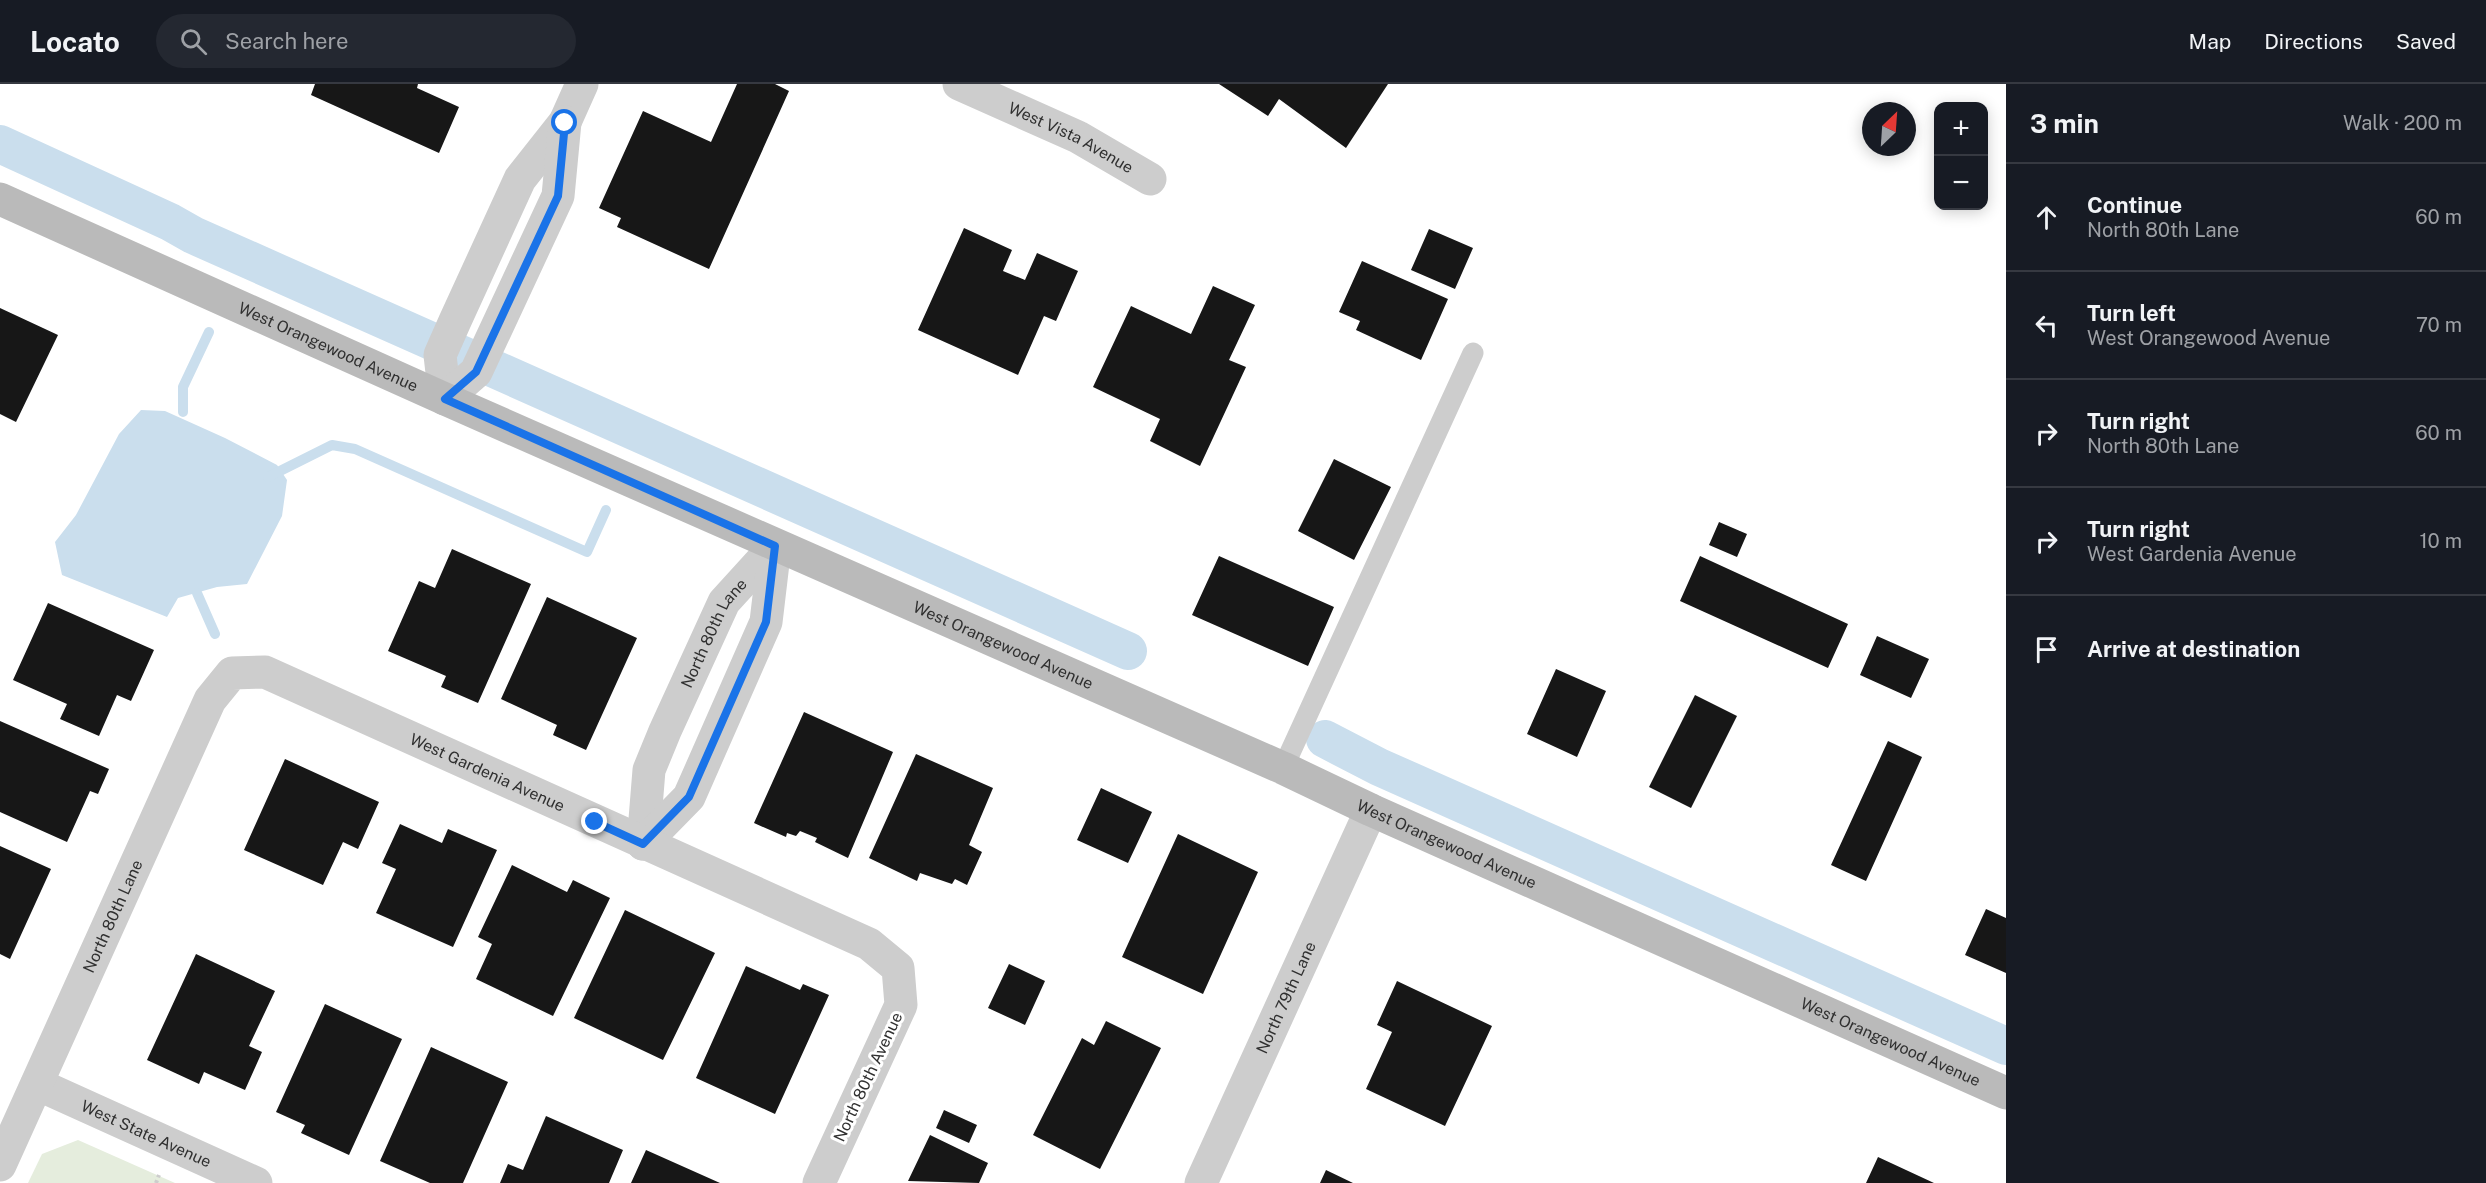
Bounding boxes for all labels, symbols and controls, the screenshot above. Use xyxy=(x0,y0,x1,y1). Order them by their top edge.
search box xyxy=(156,14,576,68)
text: Locato xyxy=(30,25,120,58)
icon: search xyxy=(177,25,210,58)
text: Search here xyxy=(225,28,348,54)
text: Map xyxy=(2189,29,2231,54)
text: Directions xyxy=(2264,29,2363,54)
text: Saved xyxy=(2396,29,2456,54)
street label: West Vista Avenue xyxy=(1005,98,1137,177)
north arrow xyxy=(1862,102,1916,156)
map controls xyxy=(1934,102,1988,210)
button: + xyxy=(1934,102,1988,156)
text: 3 min xyxy=(2030,108,2099,139)
route start xyxy=(551,109,577,135)
text: Walk · 200 m xyxy=(2343,111,2462,135)
button: − xyxy=(1934,156,1988,210)
text: Continue xyxy=(2087,192,2182,218)
icon: ahead xyxy=(2030,201,2063,234)
text: 60 m xyxy=(2415,205,2462,229)
text: North 80th Lane xyxy=(2087,218,2239,242)
street label: West Orangewood Avenue xyxy=(236,298,421,395)
text: Turn left xyxy=(2087,300,2176,326)
icon: left xyxy=(2030,309,2063,342)
text: 70 m xyxy=(2416,313,2462,337)
text: West Orangewood Avenue xyxy=(2087,326,2330,350)
text: Turn right xyxy=(2087,408,2190,434)
icon: right xyxy=(2030,417,2063,450)
text: 60 m xyxy=(2415,421,2462,445)
text: North 80th Lane xyxy=(2087,434,2239,458)
text: Turn right xyxy=(2087,516,2190,542)
icon: right xyxy=(2030,525,2063,558)
text: 10 m xyxy=(2419,529,2462,553)
text: West Gardenia Avenue xyxy=(2087,542,2297,566)
street label: North 80th Lane xyxy=(677,574,750,691)
street label: West Orangewood Avenue xyxy=(910,597,1096,693)
icon: arrive xyxy=(2030,633,2063,666)
text: Arrive at destination xyxy=(2087,636,2300,662)
street label: West Gardenia Avenue xyxy=(407,729,568,815)
street label: West Orangewood Avenue xyxy=(1354,795,1540,892)
route end xyxy=(581,808,607,834)
street label: North 80th Lane xyxy=(79,857,146,976)
street label: North 79th Lane xyxy=(1252,938,1319,1056)
street label: West Orangewood Avenue xyxy=(1798,993,1984,1090)
street label: North 80th Avenue xyxy=(830,1009,906,1145)
street label: West State Avenue xyxy=(78,1096,214,1171)

